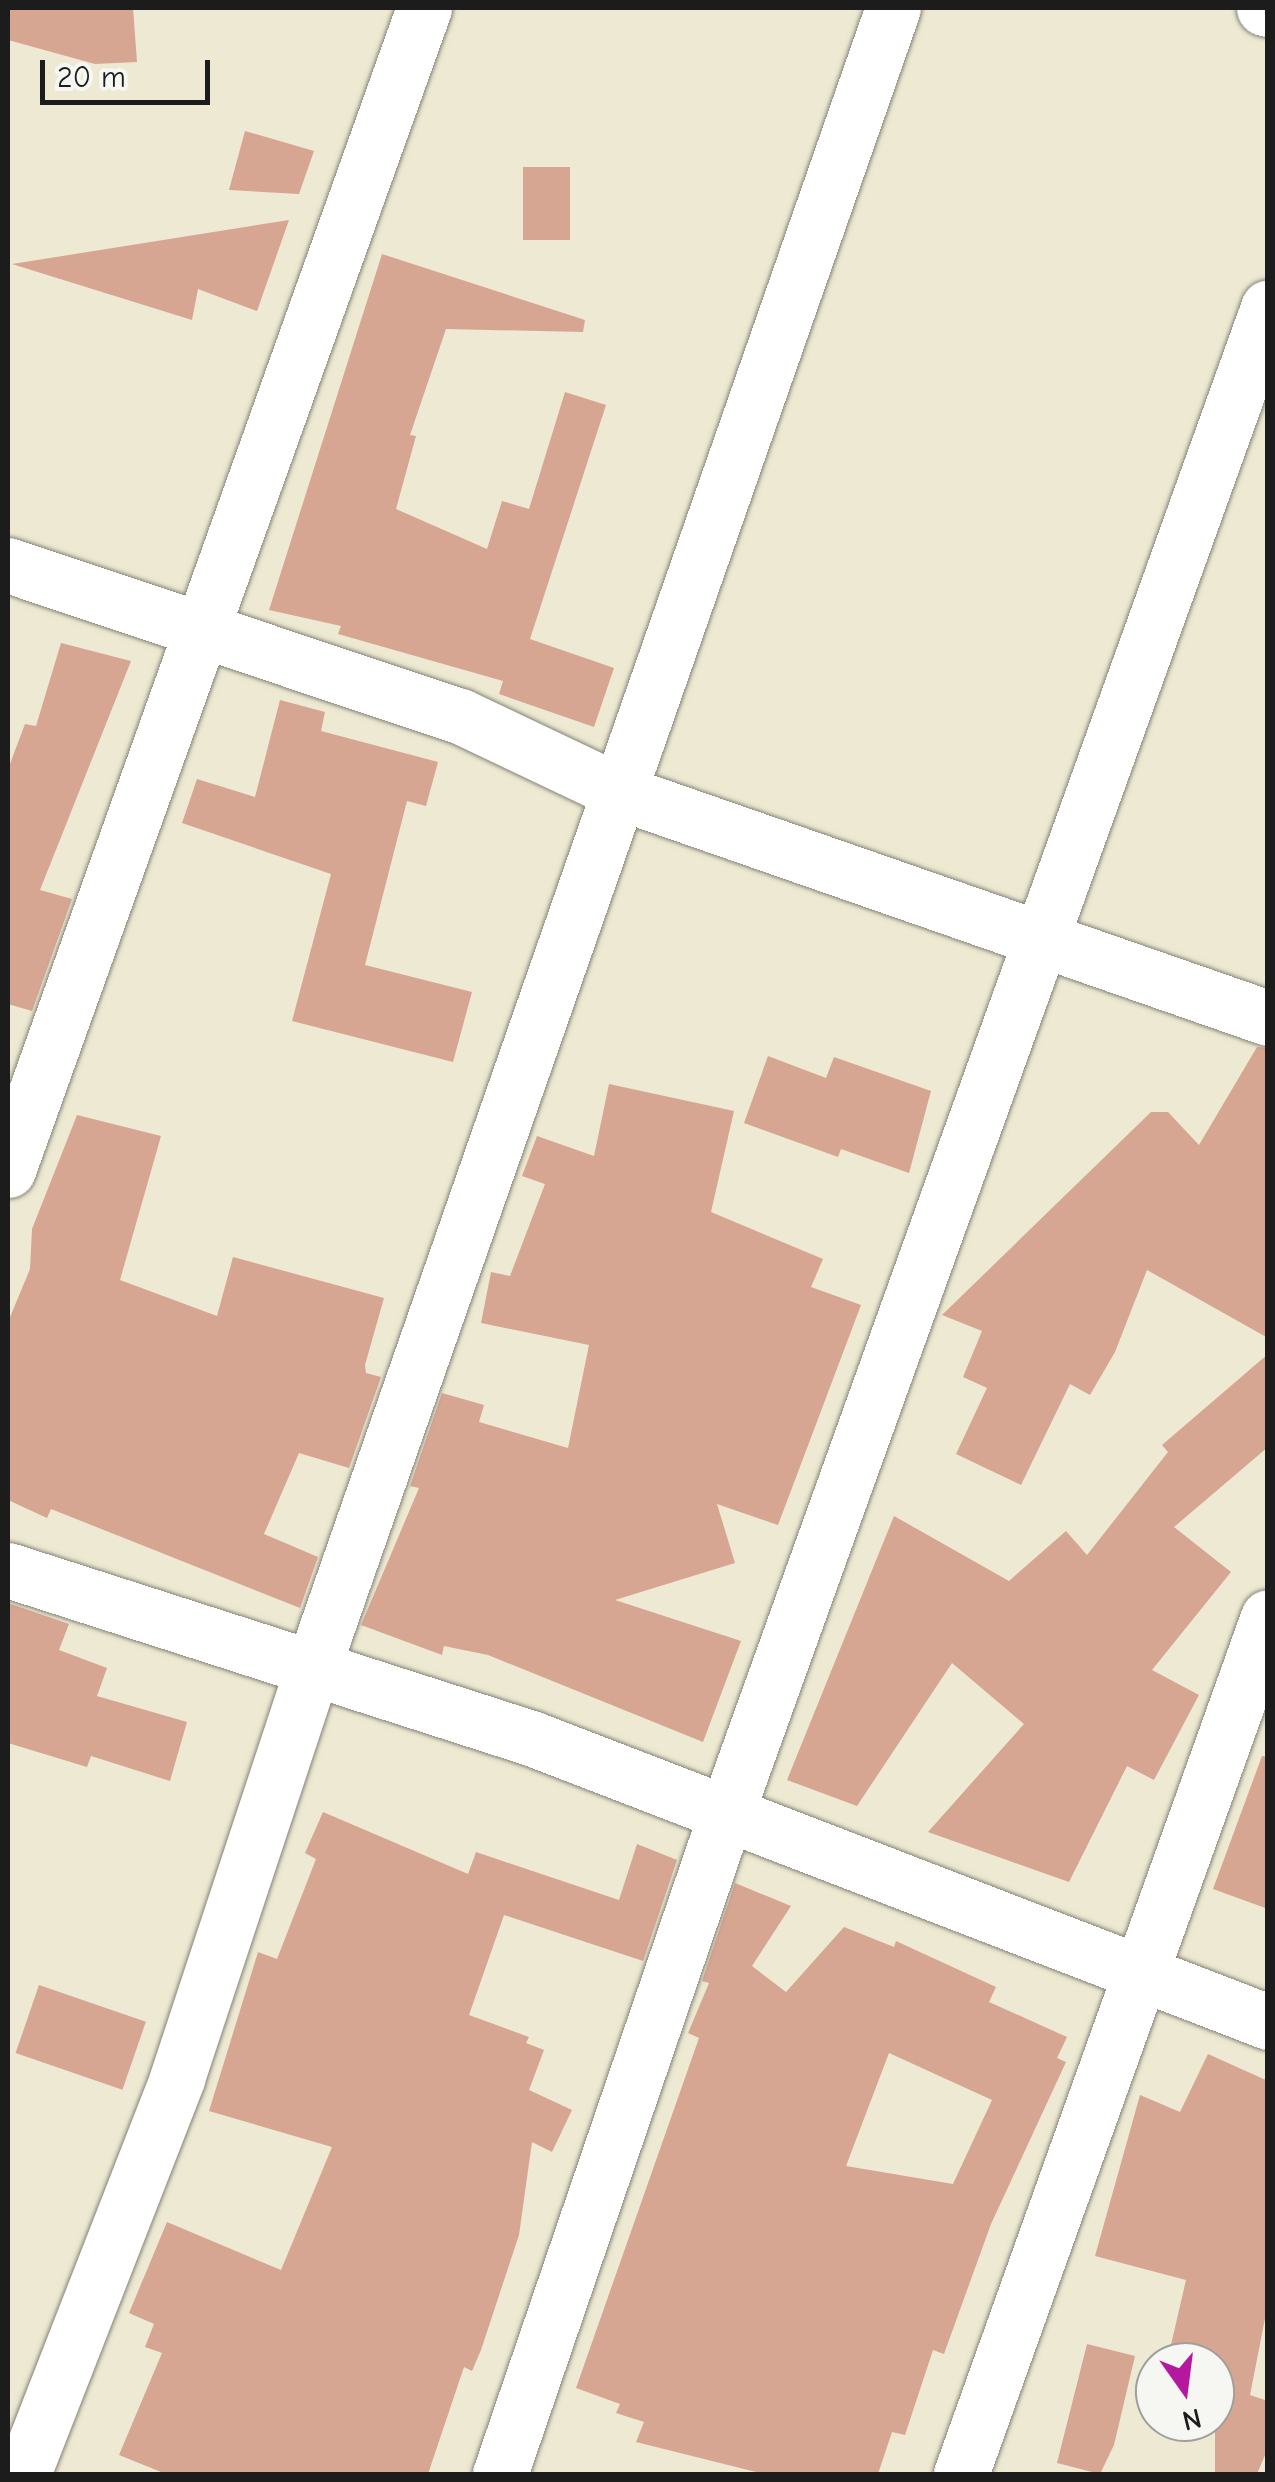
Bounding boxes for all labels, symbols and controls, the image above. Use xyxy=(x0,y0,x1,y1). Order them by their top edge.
scale bar xyxy=(45,40,215,102)
text: 20 m xyxy=(57,60,126,95)
north arrow xyxy=(1135,2342,1235,2442)
text: N xyxy=(1179,2401,1205,2437)

